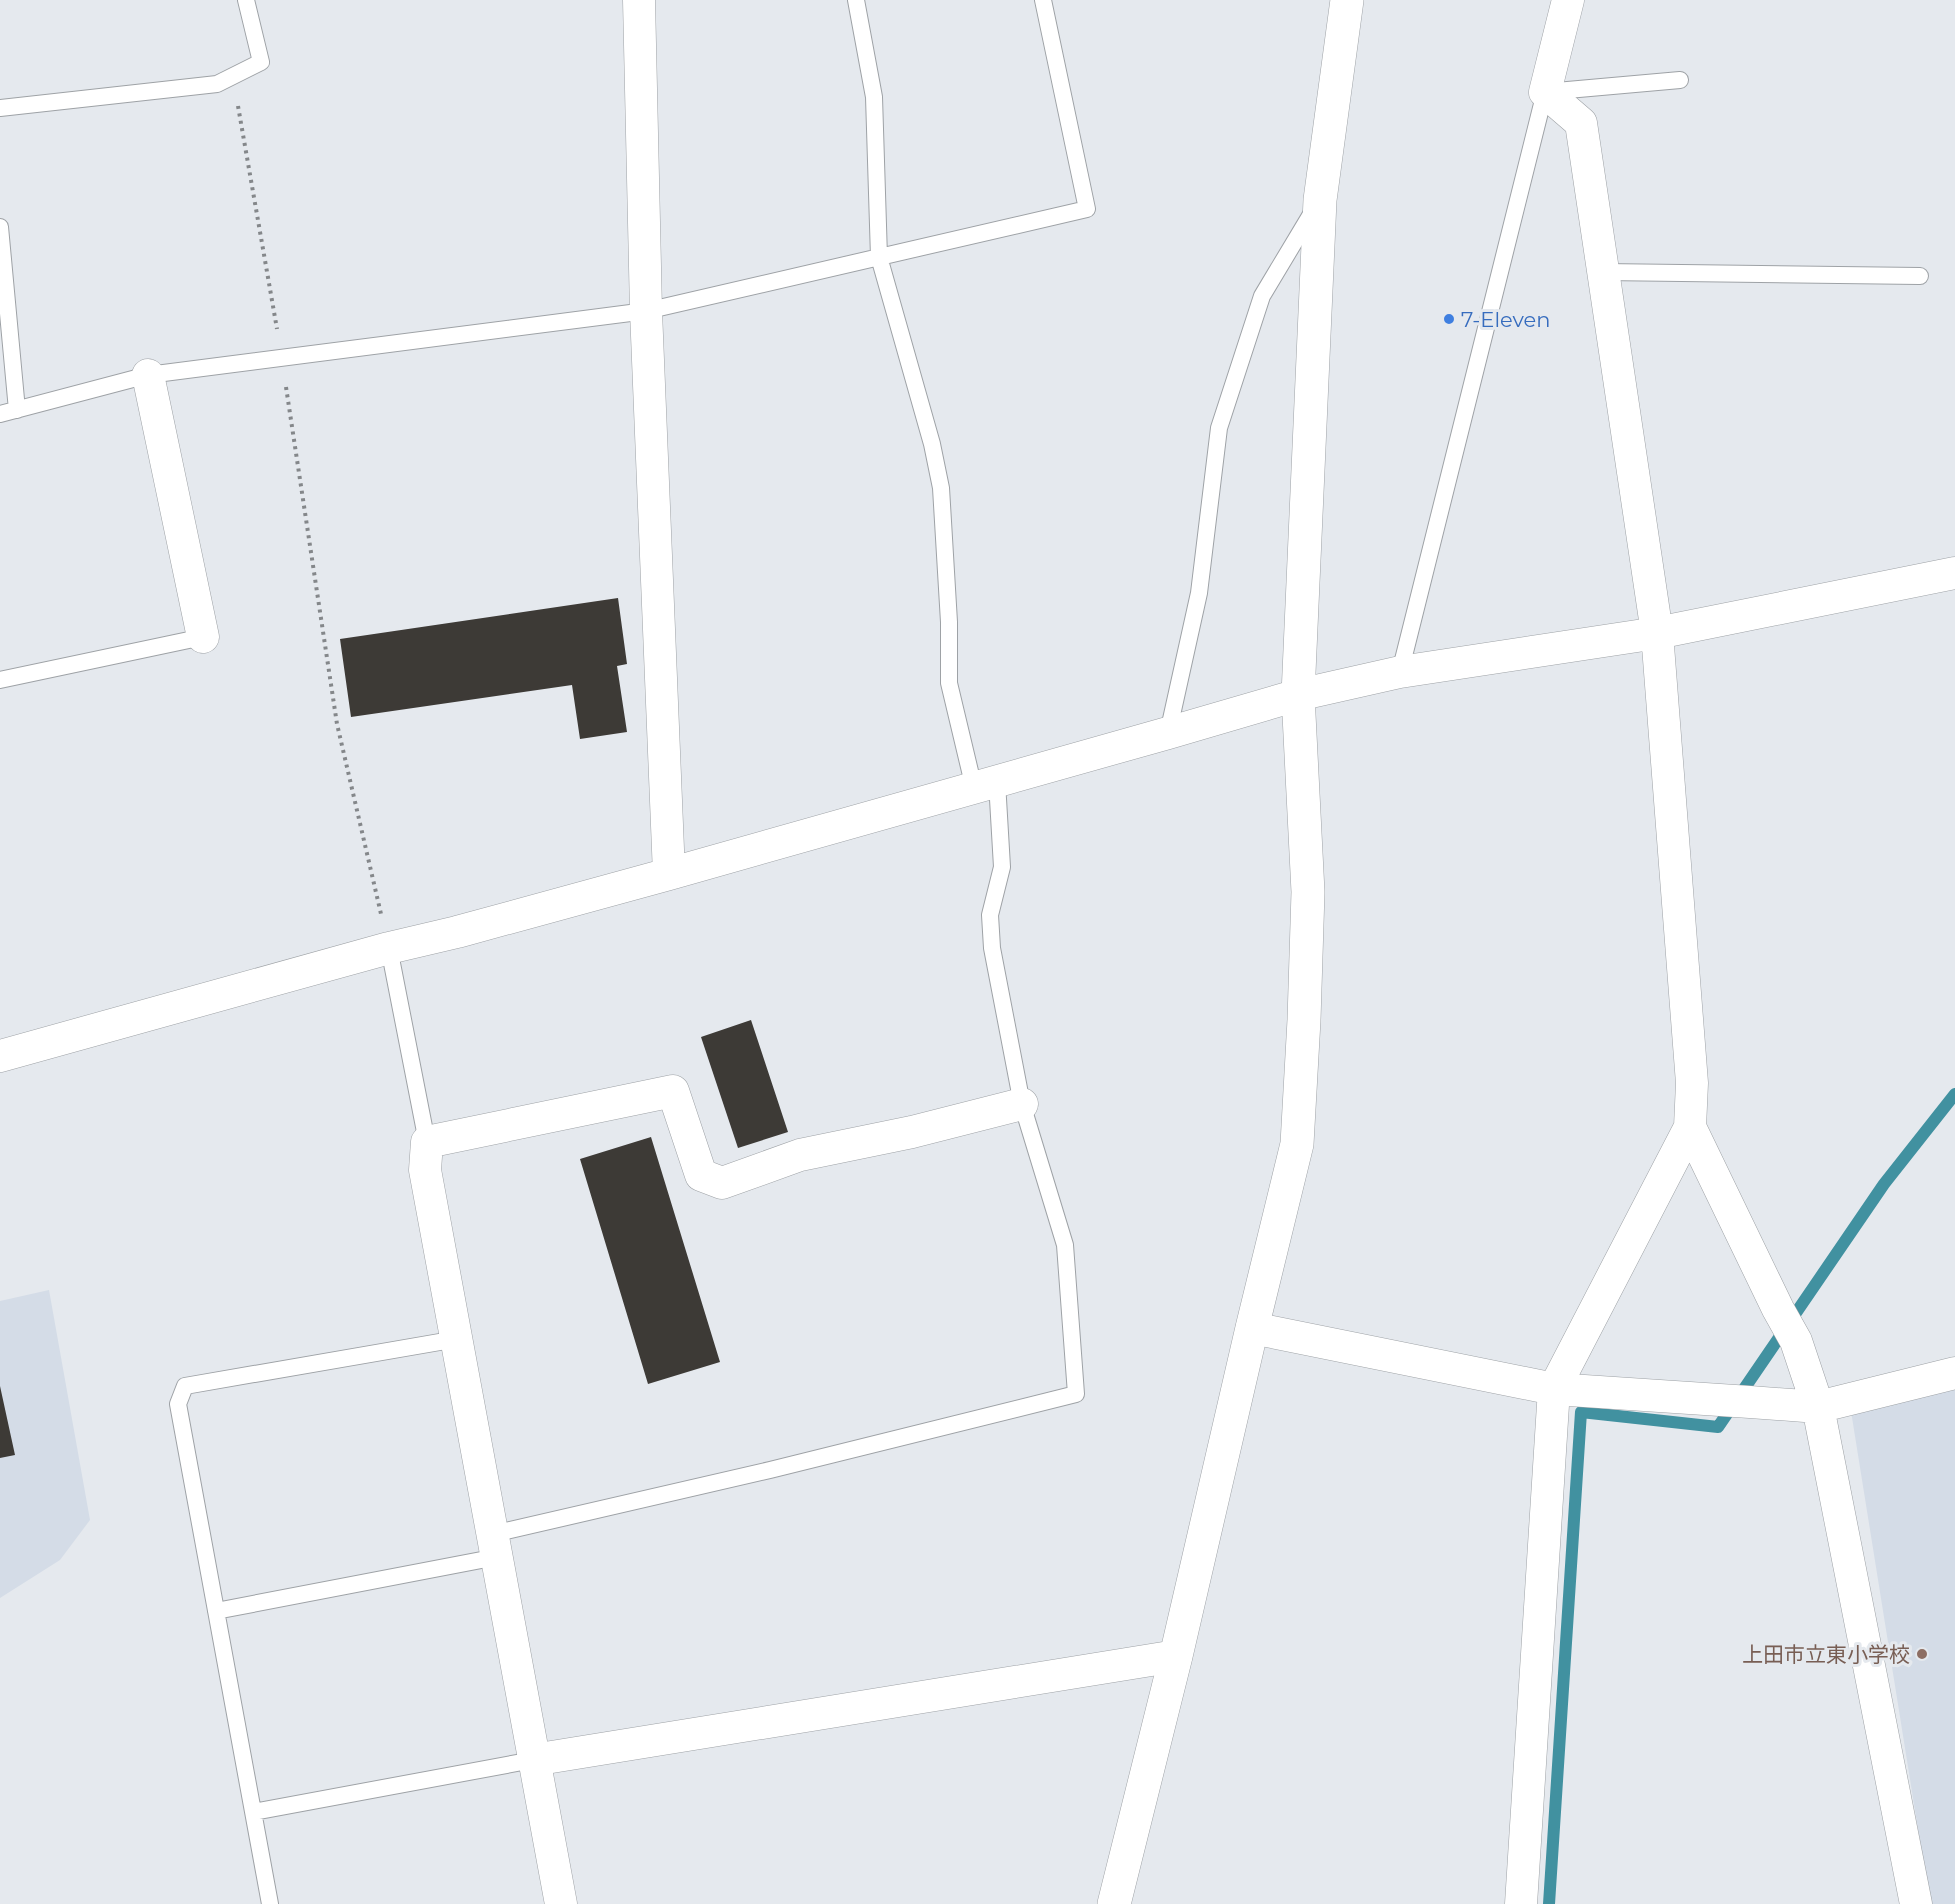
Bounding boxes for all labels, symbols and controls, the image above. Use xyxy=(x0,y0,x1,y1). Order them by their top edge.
place label: 7-Eleven xyxy=(1461,307,1550,332)
marker: 7-Eleven xyxy=(1442,312,1456,326)
place label: 上田市立東小学校 xyxy=(1742,1642,1910,1667)
marker: 上田市立東小学校 xyxy=(1915,1647,1929,1661)

